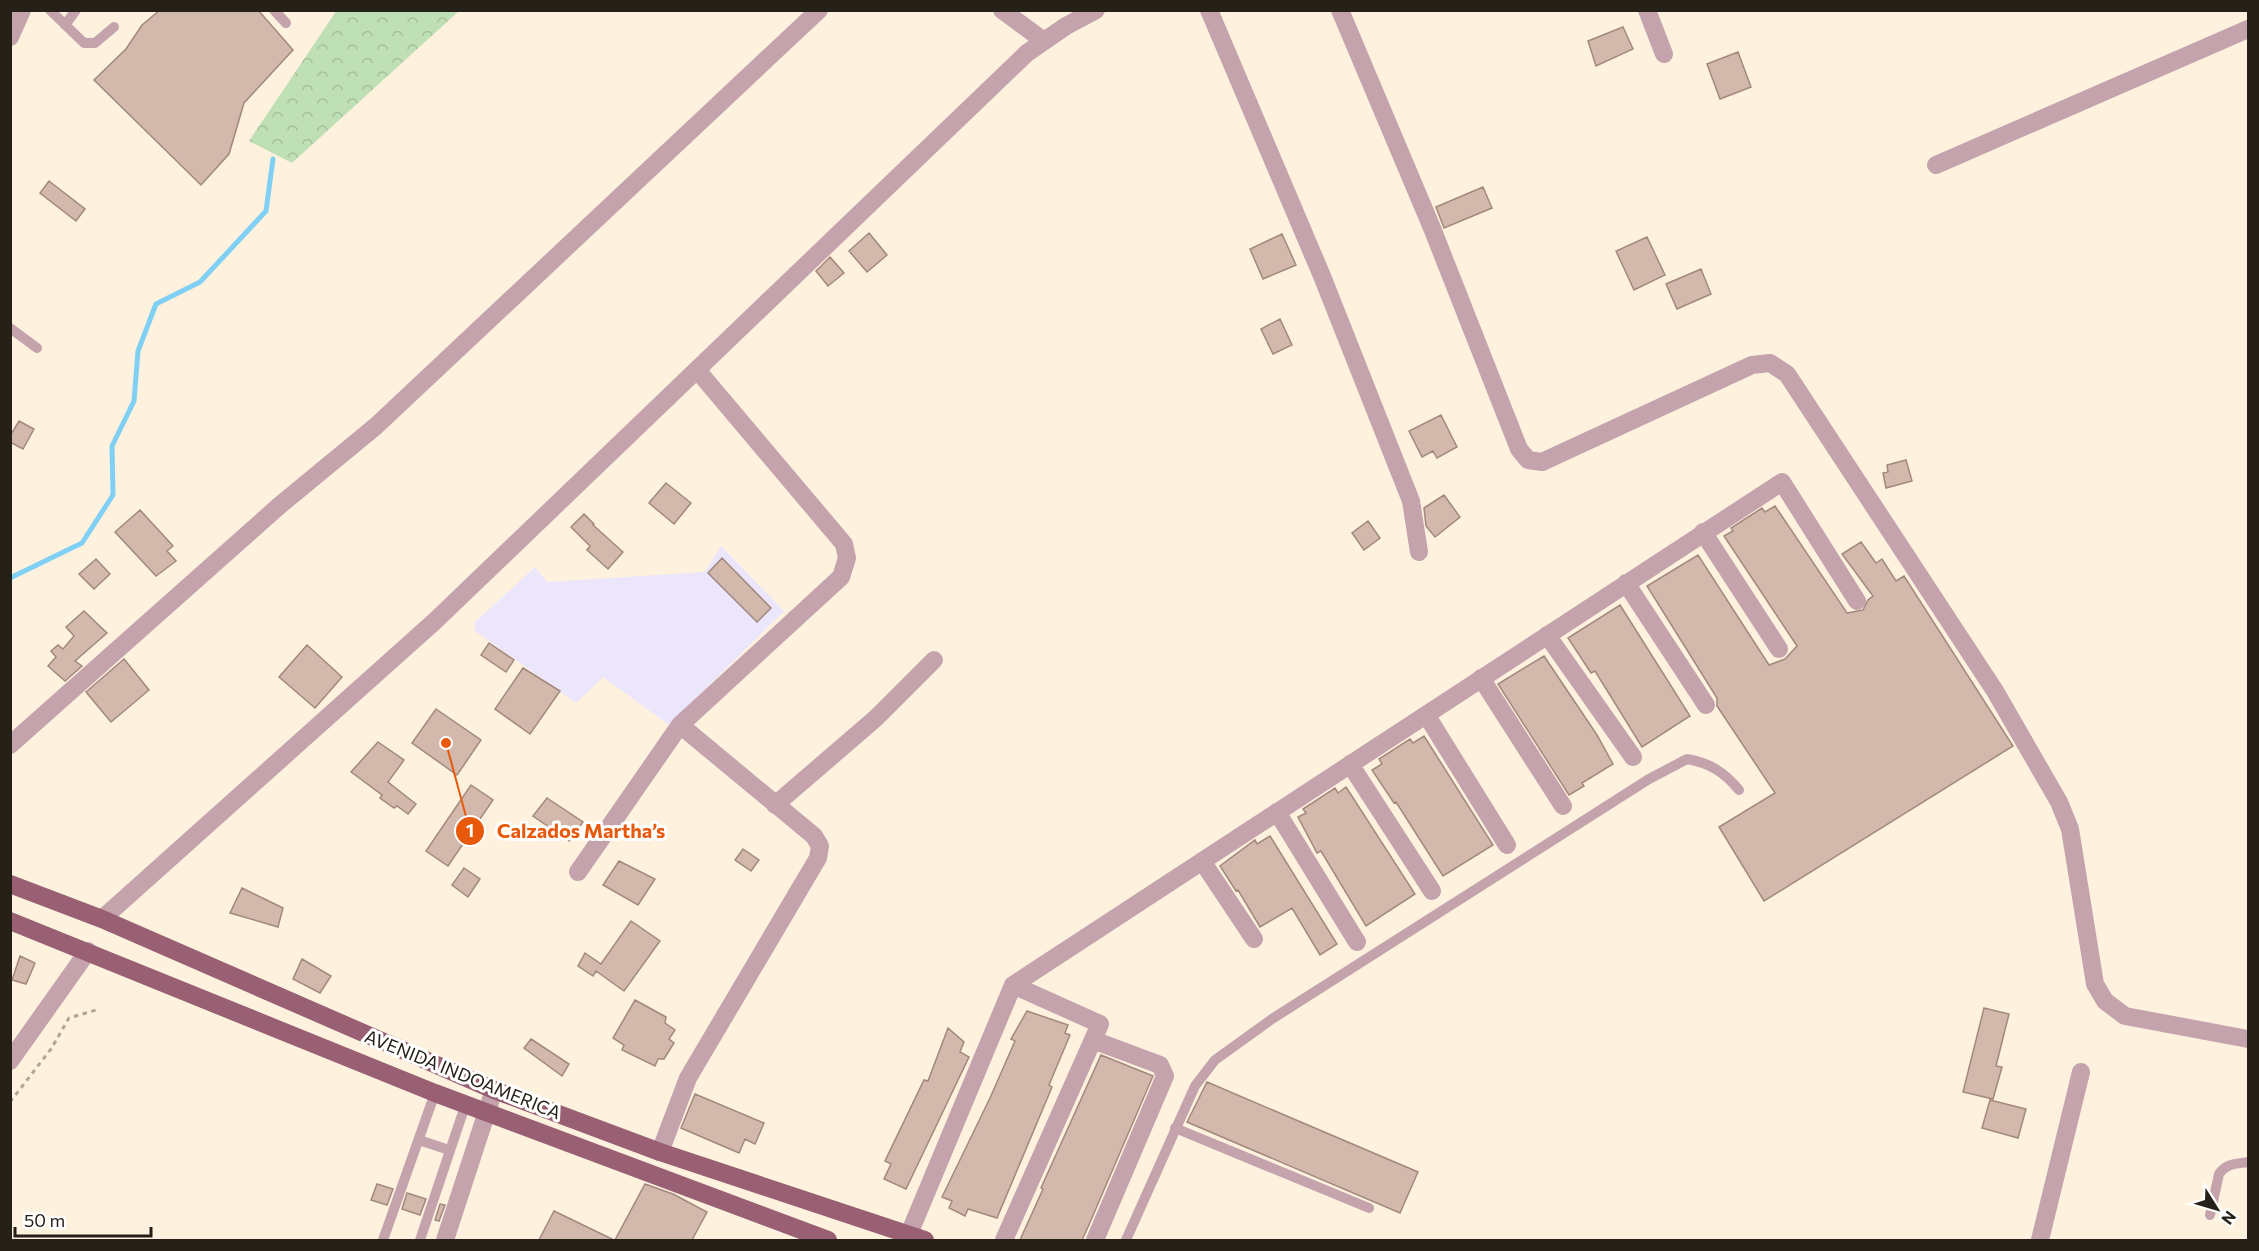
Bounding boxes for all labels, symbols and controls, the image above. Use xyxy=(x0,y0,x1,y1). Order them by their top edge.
callout: Calzados Martha’s xyxy=(455,812,677,850)
text: Calzados Martha’s xyxy=(497,818,665,842)
text: 1 xyxy=(466,819,474,841)
street label: AVENIDA INDOAMERICA xyxy=(362,1025,564,1123)
north arrow xyxy=(2187,1179,2247,1239)
scale bar xyxy=(15,1200,152,1238)
text: N xyxy=(2218,1208,2241,1229)
text: 50 m xyxy=(24,1209,65,1231)

